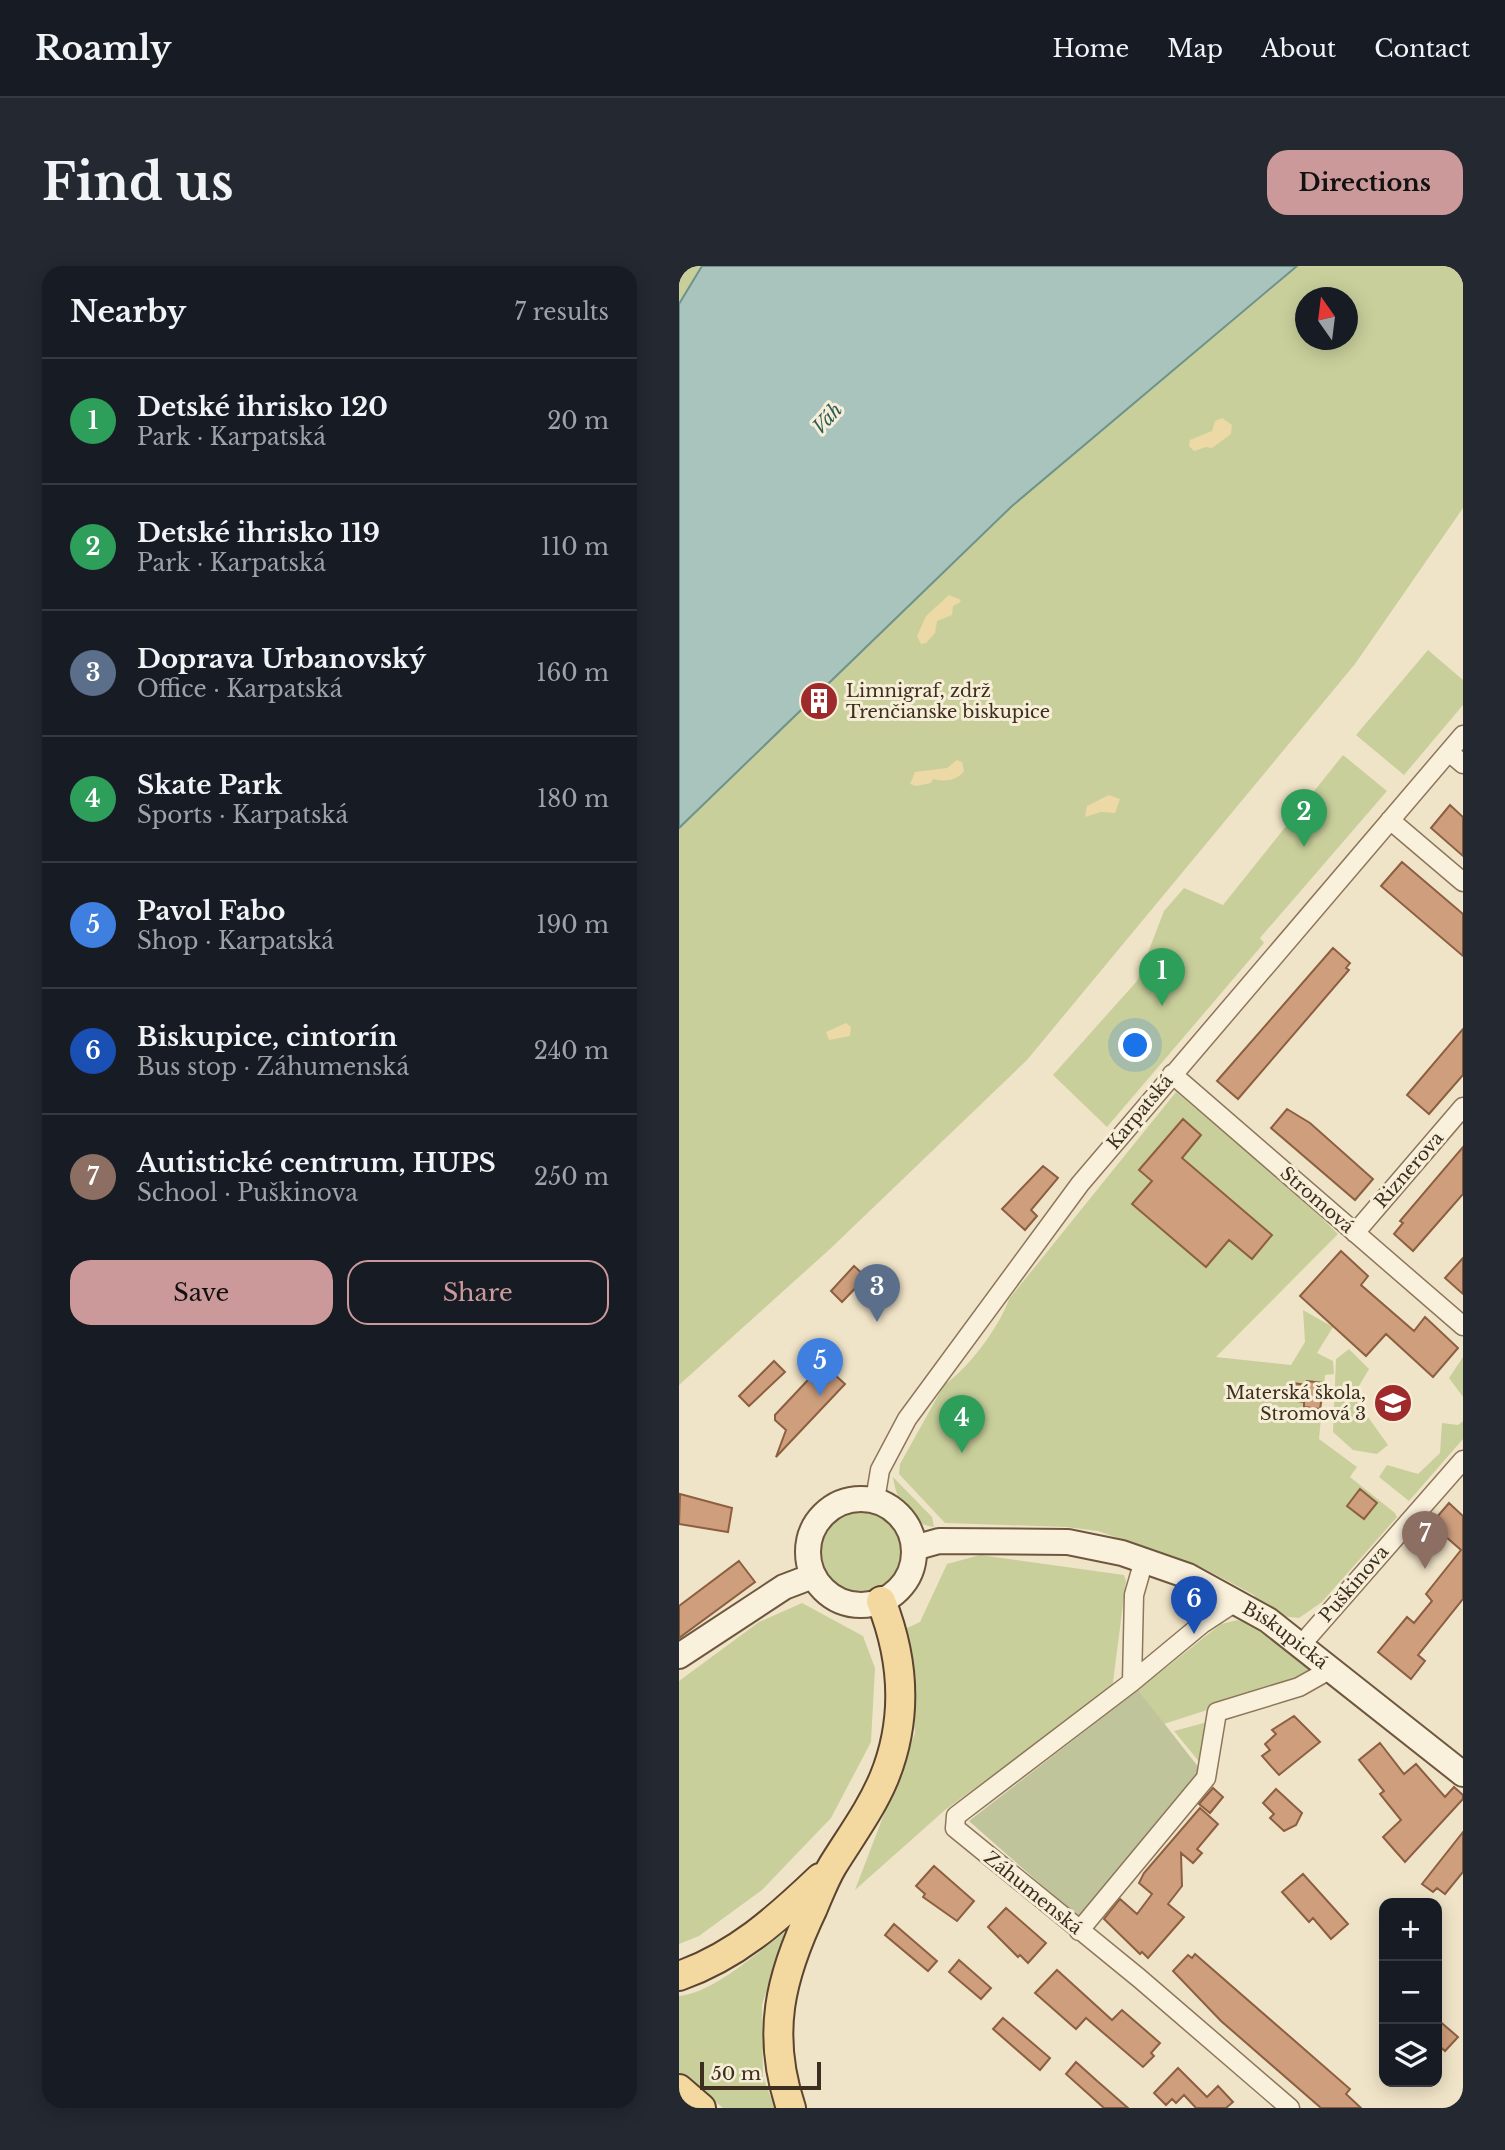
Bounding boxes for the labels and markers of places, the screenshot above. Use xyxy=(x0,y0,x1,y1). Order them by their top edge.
building icon: Limnigraf, zdrž Trenčianske biskupice xyxy=(798,680,840,722)
place label: Limnigraf, zdrž Trenčianske biskupice xyxy=(846,680,1050,723)
pin: 2 xyxy=(1281,789,1327,847)
pin: 1 xyxy=(1139,948,1185,1006)
pin: 3 xyxy=(854,1264,900,1322)
pin: 5 xyxy=(797,1338,843,1396)
place label: Materská škola, Stromová 3 xyxy=(1225,1382,1366,1425)
school or university icon: Materská škola, Stromová 3 xyxy=(1372,1382,1414,1424)
pin: 4 xyxy=(939,1395,985,1453)
pin: 7 xyxy=(1402,1511,1448,1569)
pin: 6 xyxy=(1171,1576,1217,1634)

